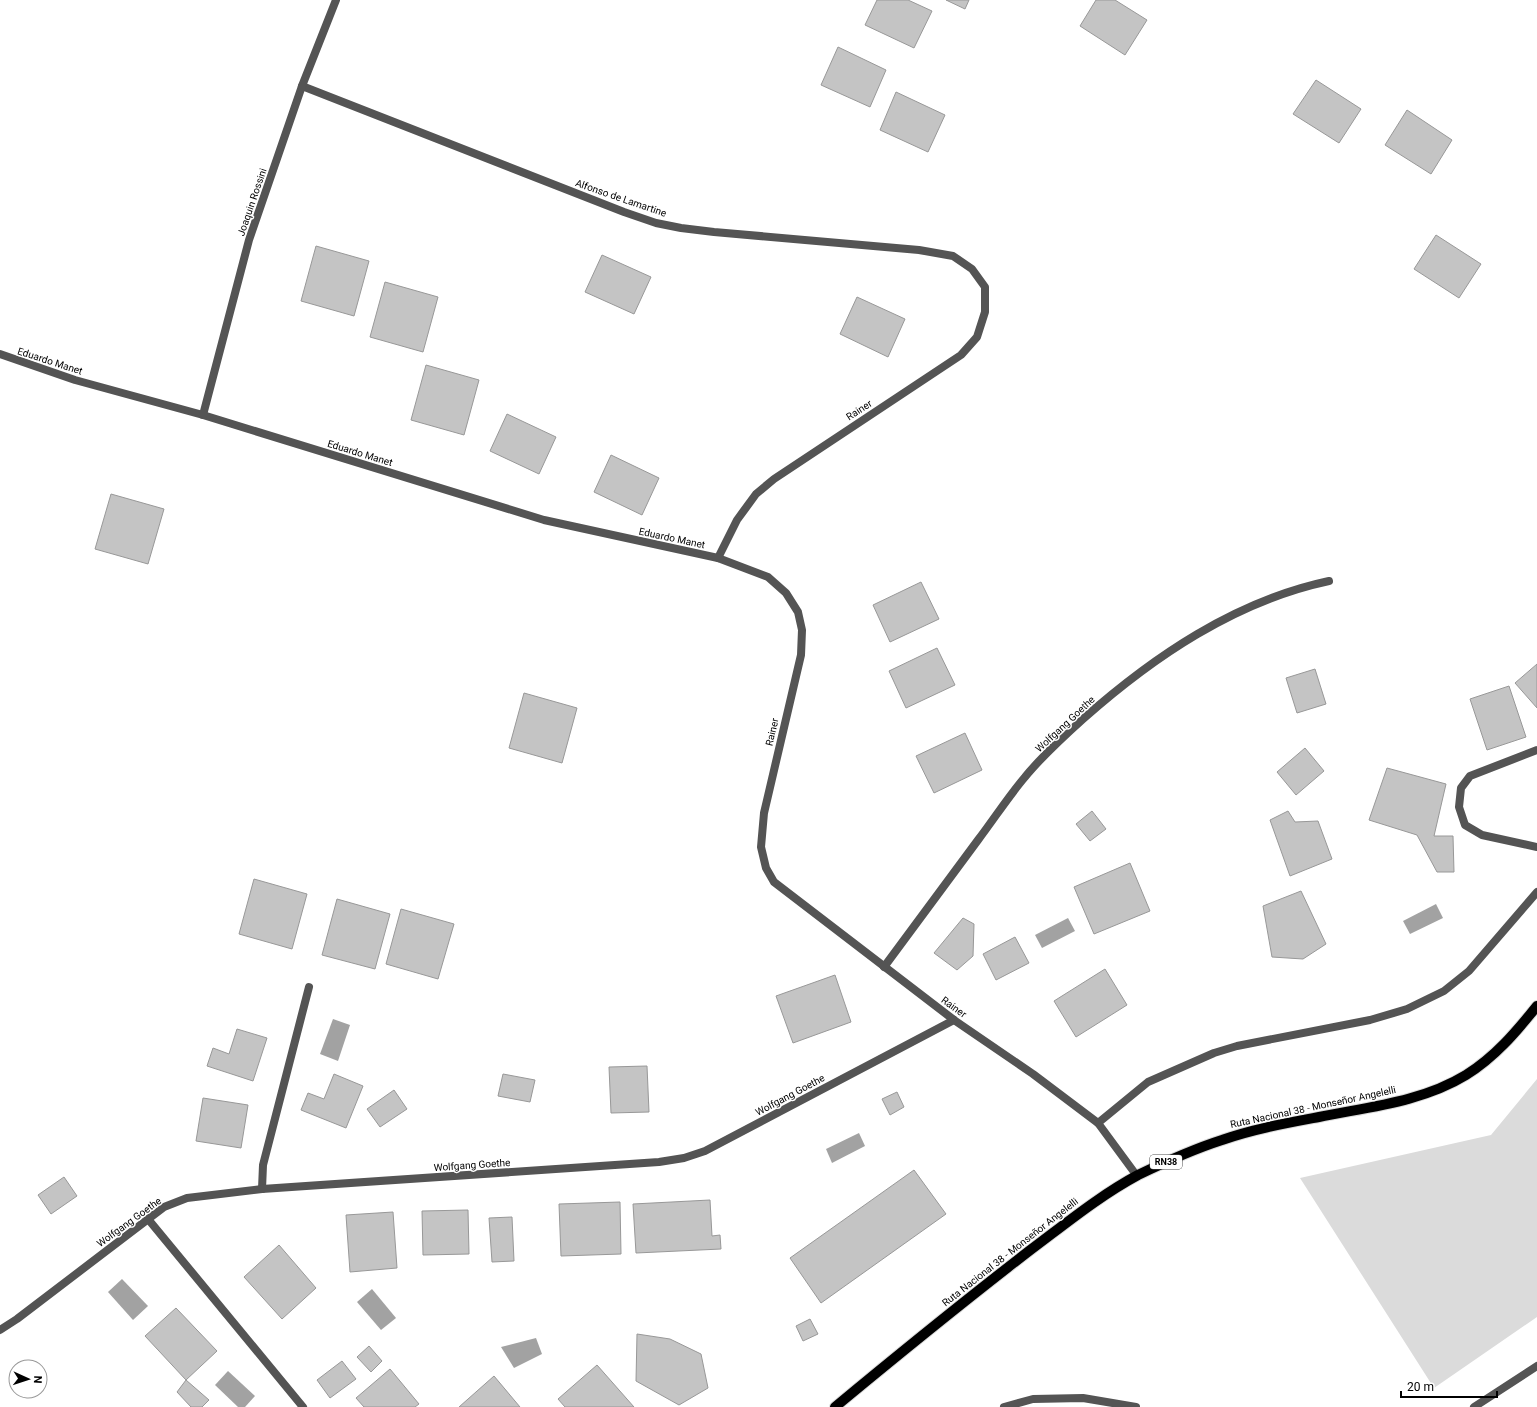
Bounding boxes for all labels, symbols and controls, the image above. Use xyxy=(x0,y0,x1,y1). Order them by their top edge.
street label: Joaquin Rossini xyxy=(235,167,269,237)
street label: Alfonso de Lamartine xyxy=(574,177,668,219)
street label: Eduardo Manet xyxy=(16,345,84,377)
street label: Rainer xyxy=(844,397,874,422)
street label: Eduardo Manet xyxy=(326,438,394,468)
street label: Eduardo Manet xyxy=(638,526,706,550)
street label: Wolfgang Goethe xyxy=(1033,694,1097,754)
street label: Rainer xyxy=(763,716,781,747)
street label: Rainer xyxy=(939,994,969,1020)
street label: Wolfgang Goethe xyxy=(754,1072,826,1118)
street label: Ruta Nacional 38 - Monseñor Angelelli xyxy=(1229,1084,1397,1130)
road number: RN38 xyxy=(1150,1155,1182,1169)
street label: Wolfgang Goethe xyxy=(433,1157,511,1173)
street label: Wolfgang Goethe xyxy=(95,1195,163,1249)
street label: Ruta Nacional 38 - Monseñor Angelelli xyxy=(940,1196,1080,1308)
north arrow xyxy=(8,1359,48,1399)
scale bar xyxy=(1401,1373,1497,1399)
text: N xyxy=(31,1375,44,1384)
text: 20 m xyxy=(1407,1380,1434,1394)

